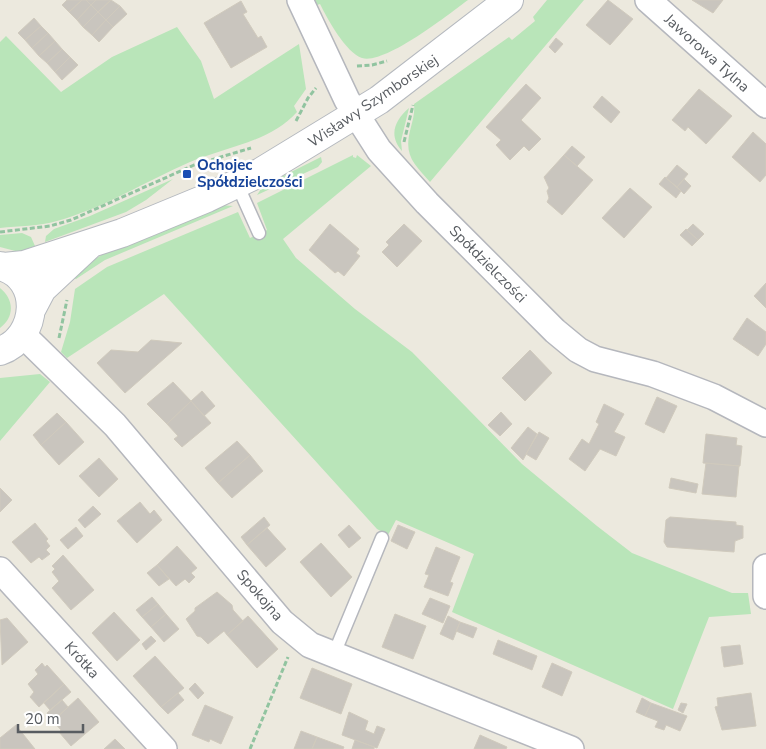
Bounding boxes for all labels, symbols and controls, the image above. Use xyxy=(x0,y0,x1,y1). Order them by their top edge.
street label: Jaworowa Tylna xyxy=(659,9,754,97)
street label: Wisławy Szymborskiej xyxy=(304,50,442,152)
place label: Ochojec Spółdzielczości xyxy=(197,155,303,192)
marker: Ochojec Spółdzielczości xyxy=(181,168,193,180)
street label: Spółdzielczości xyxy=(445,221,531,307)
street label: Spokojna xyxy=(232,565,288,625)
street label: Krótka xyxy=(60,637,104,683)
scale bar xyxy=(18,702,82,734)
text: 20 m xyxy=(25,709,60,729)

